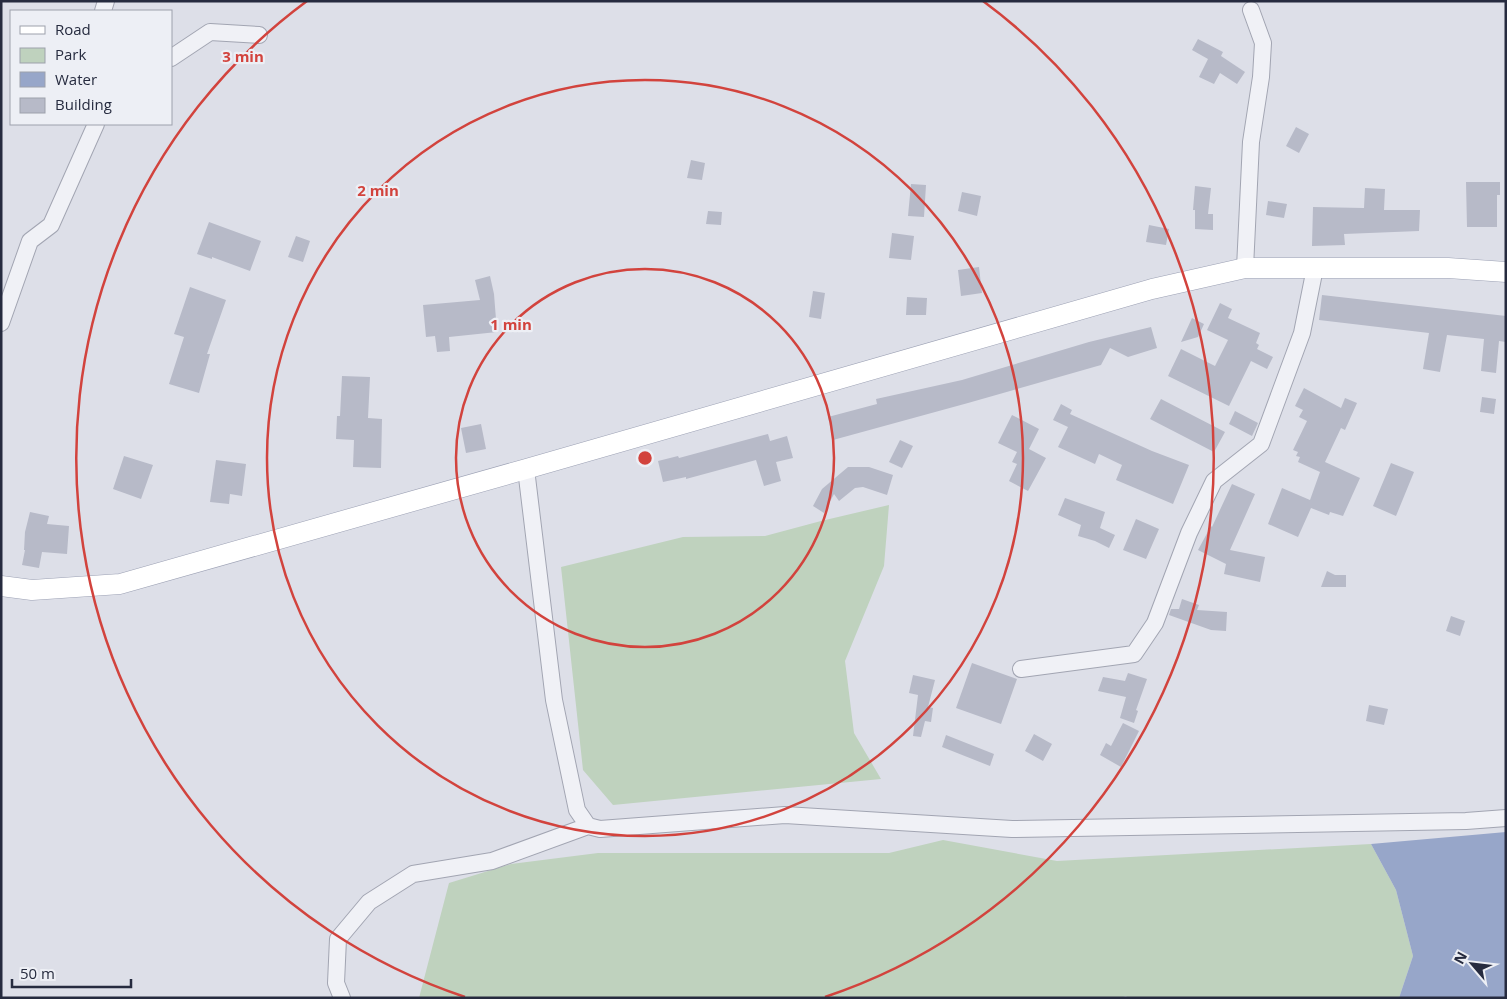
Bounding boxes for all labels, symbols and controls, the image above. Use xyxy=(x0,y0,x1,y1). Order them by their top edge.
legend xyxy=(10,10,172,125)
text: Road xyxy=(55,19,91,39)
text: Park xyxy=(55,44,86,64)
text: 3 min xyxy=(222,46,264,66)
text: Water xyxy=(55,69,97,89)
text: Building xyxy=(55,94,112,114)
text: 2 min xyxy=(357,180,399,200)
text: 1 min xyxy=(490,314,532,334)
centre of rings xyxy=(636,449,654,467)
north arrow xyxy=(1447,939,1497,989)
text: N xyxy=(1449,948,1471,967)
scale bar xyxy=(12,956,131,988)
text: 50 m xyxy=(20,963,55,983)

